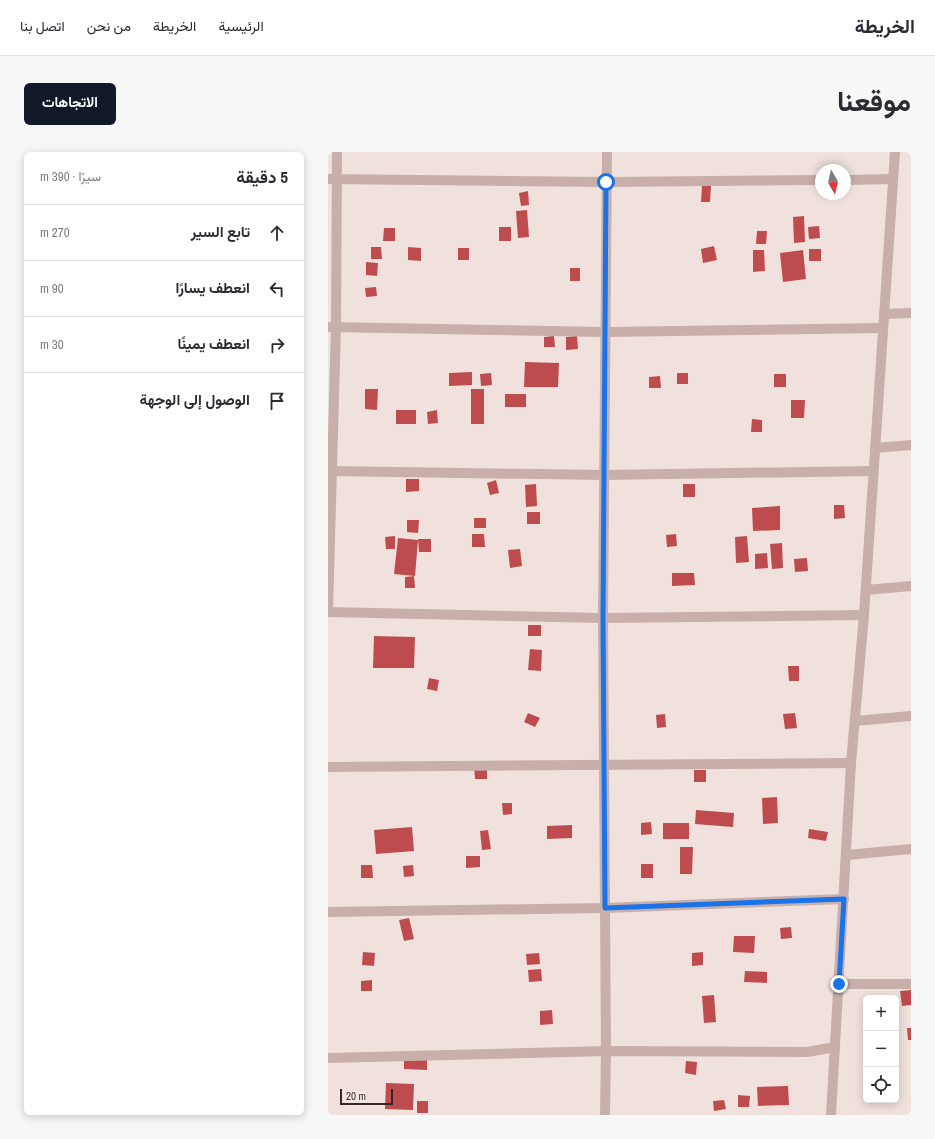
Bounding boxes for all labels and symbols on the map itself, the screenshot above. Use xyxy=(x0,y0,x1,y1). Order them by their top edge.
north arrow xyxy=(815,164,851,200)
route start xyxy=(597,173,615,191)
route end xyxy=(830,975,848,993)
scale bar xyxy=(340,1087,393,1106)

